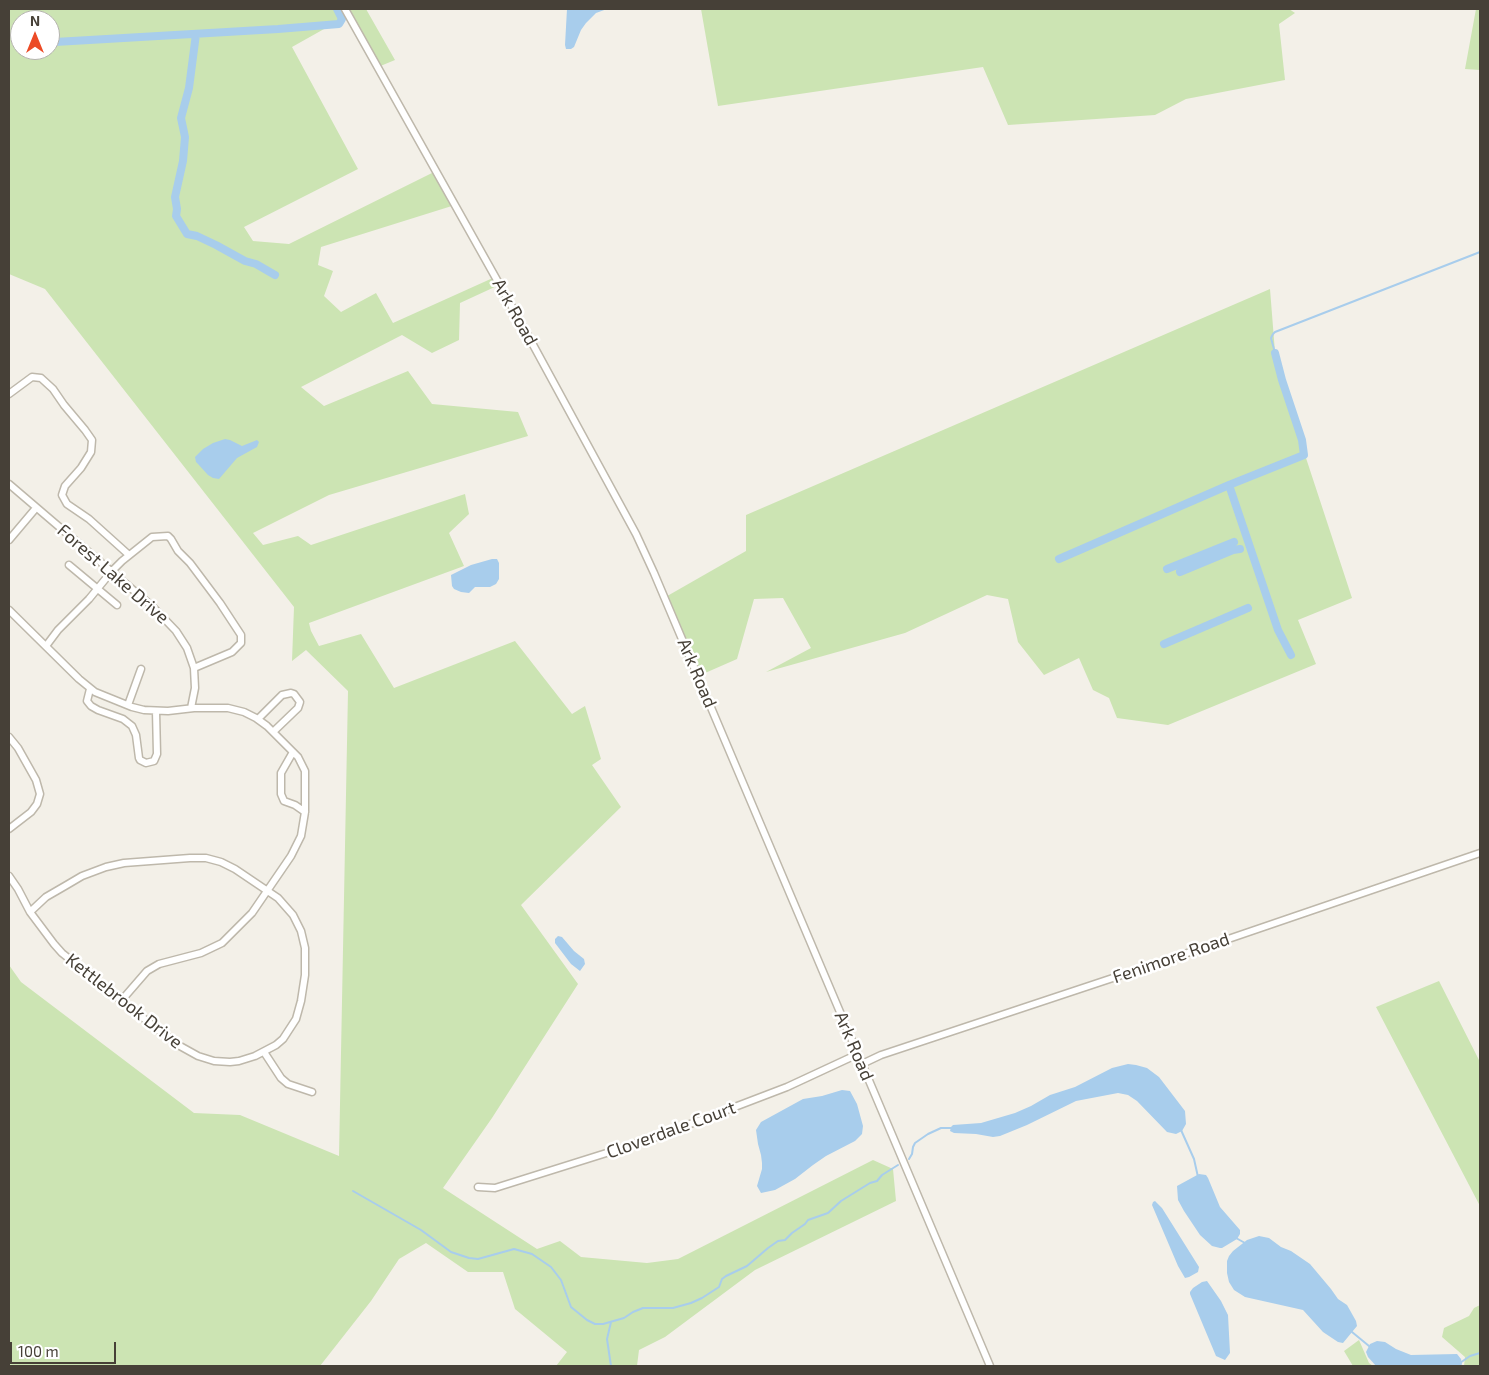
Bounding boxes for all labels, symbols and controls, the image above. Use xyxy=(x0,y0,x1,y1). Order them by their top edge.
north arrow xyxy=(10,10,60,60)
text: N xyxy=(30,12,40,29)
street label: Ark Road xyxy=(488,275,542,349)
street label: Forest Lake Drive xyxy=(53,520,173,628)
street label: Ark Road xyxy=(673,635,721,711)
street label: Fenimore Road xyxy=(1110,928,1232,988)
street label: Kettlebrook Drive xyxy=(61,949,187,1053)
street label: Ark Road xyxy=(830,1008,878,1084)
street label: Cloverdale Court xyxy=(603,1097,739,1163)
scale bar xyxy=(12,1332,119,1364)
text: 100 m xyxy=(18,1342,59,1360)

